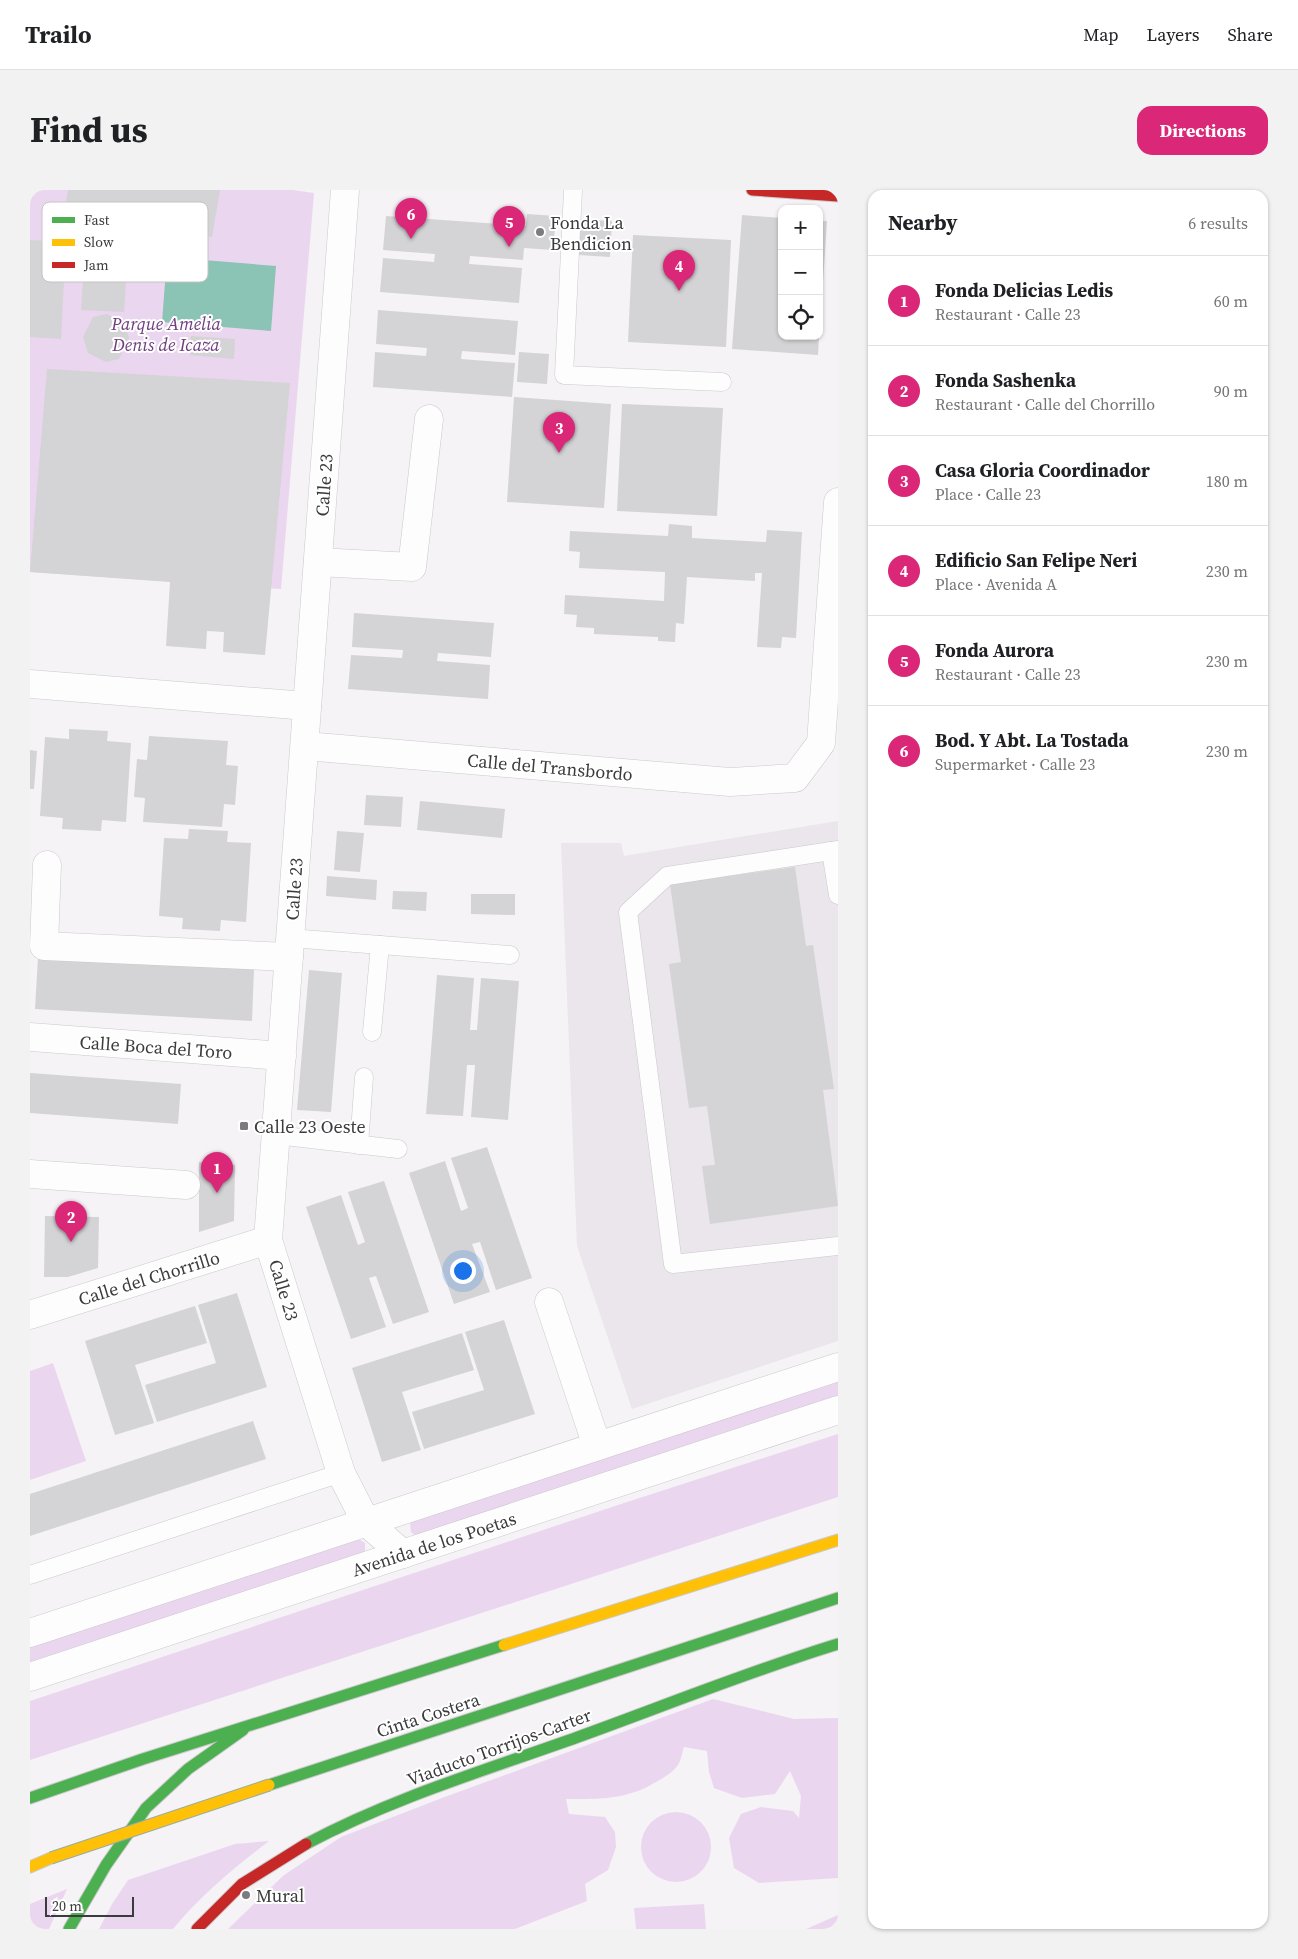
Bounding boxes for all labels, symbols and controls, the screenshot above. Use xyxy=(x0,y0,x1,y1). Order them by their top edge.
text: Trailo xyxy=(25,18,92,51)
text: Map xyxy=(1083,22,1118,47)
text: Layers xyxy=(1146,22,1199,47)
text: Share xyxy=(1227,22,1273,47)
text: Find us xyxy=(30,106,148,154)
button: Directions xyxy=(1137,106,1268,155)
pin: 6 xyxy=(395,198,427,239)
legend xyxy=(42,202,208,282)
map controls xyxy=(778,205,823,340)
button: + xyxy=(778,205,823,250)
pin: 5 xyxy=(493,206,525,247)
text: Nearby xyxy=(888,208,958,237)
text: Fast xyxy=(84,210,110,230)
place label: Fonda La Bendicion xyxy=(550,210,632,256)
text: 6 results xyxy=(1188,212,1248,234)
marker: Fonda La Bendicion xyxy=(534,226,546,238)
text: Slow xyxy=(84,232,114,252)
pin: 4 xyxy=(663,250,695,291)
button: − xyxy=(778,250,823,295)
text: Jam xyxy=(83,255,109,275)
text: Fonda Delicias Ledis xyxy=(935,277,1113,303)
text: 1 xyxy=(900,290,908,312)
text: 60 m xyxy=(1214,290,1248,312)
button: locate xyxy=(778,295,823,340)
text: Restaurant · Calle 23 xyxy=(935,303,1080,325)
park label: Parque Amelia Denis de Icaza xyxy=(110,311,221,357)
text: Fonda Sashenka xyxy=(935,367,1076,393)
text: 2 xyxy=(900,380,908,402)
text: 90 m xyxy=(1214,380,1248,402)
text: Restaurant · Calle del Chorrillo xyxy=(935,393,1155,415)
pin: 3 xyxy=(543,412,575,453)
street label: Calle 23 xyxy=(309,453,339,517)
text: Casa Gloria Coordinador xyxy=(935,457,1150,483)
text: 3 xyxy=(900,470,908,492)
text: 180 m xyxy=(1206,470,1248,492)
text: Place · Calle 23 xyxy=(935,483,1041,505)
text: Edificio San Felipe Neri xyxy=(935,547,1137,573)
text: 4 xyxy=(900,560,908,582)
text: 230 m xyxy=(1206,560,1248,582)
text: Place · Avenida A xyxy=(935,573,1057,595)
text: Fonda Aurora xyxy=(935,637,1054,663)
text: 5 xyxy=(900,650,908,672)
text: 230 m xyxy=(1206,650,1248,672)
text: Restaurant · Calle 23 xyxy=(935,663,1080,685)
text: Bod. Y Abt. La Tostada xyxy=(935,727,1129,753)
text: 6 xyxy=(900,740,908,762)
text: 230 m xyxy=(1206,740,1248,762)
street label: Calle del Transbordo xyxy=(466,747,634,787)
text: Supermarket · Calle 23 xyxy=(935,753,1095,775)
street label: Calle 23 xyxy=(279,857,309,921)
street label: Calle Boca del Toro xyxy=(79,1029,233,1065)
place label: Calle 23 Oeste xyxy=(254,1114,366,1139)
marker: Calle 23 Oeste xyxy=(238,1120,250,1132)
pin: 1 xyxy=(201,1152,233,1193)
pin: 2 xyxy=(55,1201,87,1242)
street label: Calle del Chorrillo xyxy=(75,1245,223,1311)
street label: Calle 23 xyxy=(263,1256,305,1324)
your location xyxy=(450,1258,476,1284)
street label: Avenida de los Poetas xyxy=(349,1506,520,1582)
street label: Cinta Costera xyxy=(373,1686,484,1743)
street label: Viaducto Torrijos-Carter xyxy=(403,1702,595,1792)
place label: Mural xyxy=(256,1883,304,1908)
marker: Mural xyxy=(240,1889,252,1901)
scale bar xyxy=(45,1894,134,1917)
text: 20 m xyxy=(52,1896,82,1916)

